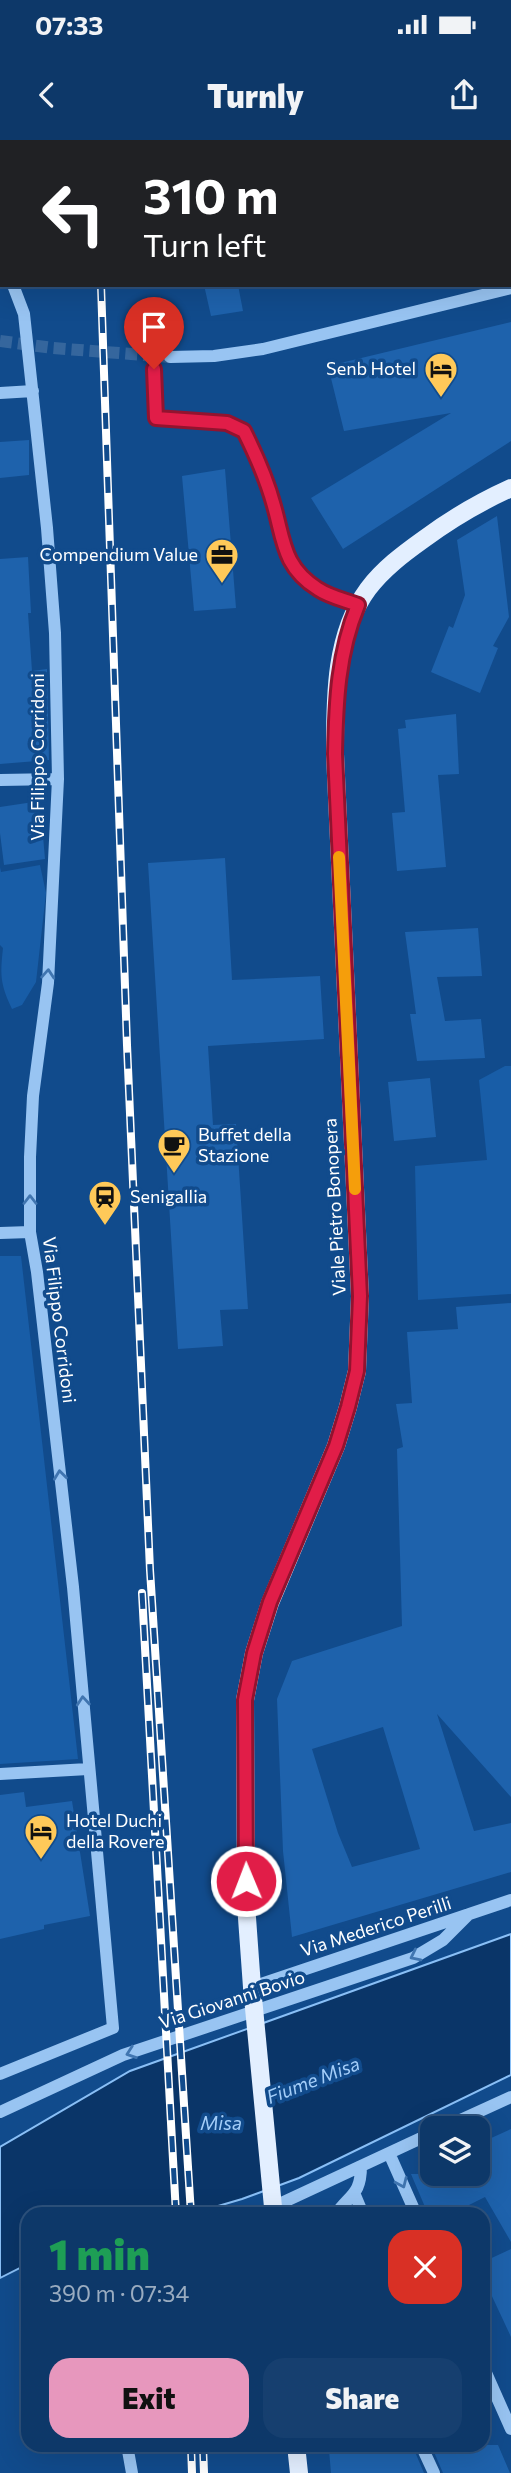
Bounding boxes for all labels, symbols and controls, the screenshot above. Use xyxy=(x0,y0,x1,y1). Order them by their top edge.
text: 07:33 xyxy=(35,9,103,40)
text: Turnly xyxy=(207,75,304,115)
icon: back xyxy=(28,76,66,114)
icon: share xyxy=(445,76,483,114)
text: 310 m xyxy=(143,164,278,224)
icon: left xyxy=(28,168,119,259)
text: Turn left xyxy=(143,224,267,264)
pin xyxy=(124,297,184,369)
icon: arrive xyxy=(135,308,173,346)
hotel icon: Senb Hotel xyxy=(422,350,460,399)
place label: Senb Hotel xyxy=(326,357,416,379)
office icon: Compendium Value xyxy=(203,536,241,585)
place label: Compendium Value xyxy=(40,543,198,565)
street label: Via Filippo Corridoni xyxy=(26,673,48,841)
one-way arrow xyxy=(40,968,55,979)
street label: Viale Pietro Bonopera xyxy=(318,1118,350,1296)
place label: Buffet della Stazione xyxy=(198,1123,292,1166)
cafe icon: Buffet della Stazione xyxy=(155,1126,193,1175)
station icon: Senigallia xyxy=(86,1178,124,1227)
place label: Senigallia xyxy=(130,1185,207,1207)
one-way arrow xyxy=(22,1195,38,1205)
street label: Via Filippo Corridoni xyxy=(39,1235,81,1404)
one-way arrow xyxy=(53,1469,68,1481)
one-way arrow xyxy=(76,1696,91,1707)
place label: Hotel Duchi della Rovere xyxy=(66,1809,165,1852)
hotel icon: Hotel Duchi della Rovere xyxy=(22,1812,60,1861)
position arrow xyxy=(209,1844,283,1918)
street label: Via Mederico Perilli xyxy=(297,1891,454,1961)
one-way arrow xyxy=(410,1947,422,1961)
street label: Via Giovanni Bovio xyxy=(156,1965,307,2033)
one-way arrow xyxy=(125,2045,137,2059)
water label: Fiume Misa xyxy=(263,2051,363,2108)
water label: Misa xyxy=(200,2111,242,2134)
map controls xyxy=(420,2116,490,2186)
button: layers xyxy=(420,2116,490,2186)
one-way arrow xyxy=(394,2176,408,2189)
text: 1 min xyxy=(49,2227,150,2279)
button: close xyxy=(388,2230,462,2304)
text: 390 m · 07:34 xyxy=(49,2279,189,2307)
button: Exit xyxy=(49,2358,249,2438)
button: Share xyxy=(263,2358,462,2438)

